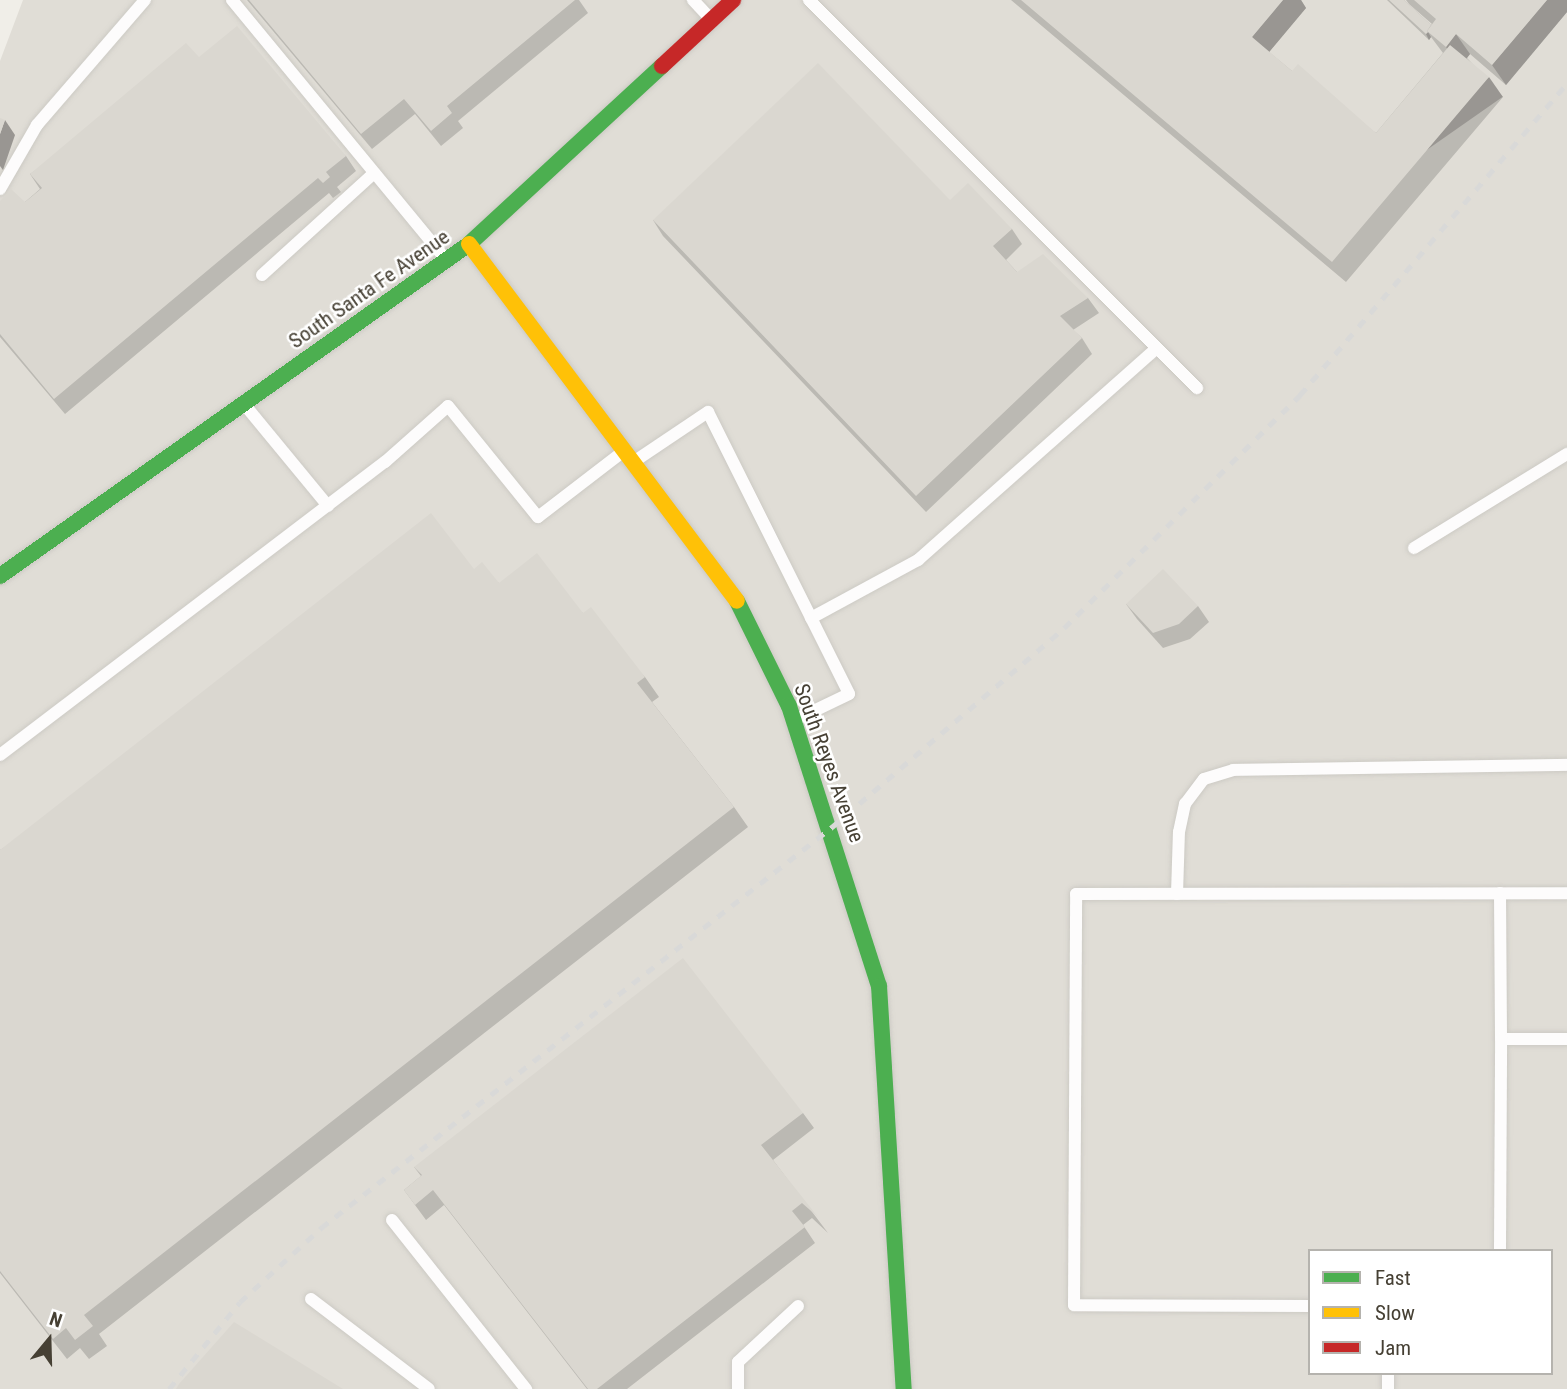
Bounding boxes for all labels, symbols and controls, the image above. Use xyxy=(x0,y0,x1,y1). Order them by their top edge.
street label: South Santa Fe Avenue xyxy=(284,224,454,354)
street label: South Reyes Avenue xyxy=(789,680,869,846)
legend xyxy=(1308,1249,1553,1375)
text: Fast xyxy=(1375,1266,1411,1290)
text: Slow xyxy=(1375,1301,1415,1325)
north arrow xyxy=(14,1305,84,1375)
text: N xyxy=(47,1307,65,1332)
text: Jam xyxy=(1375,1336,1411,1360)

